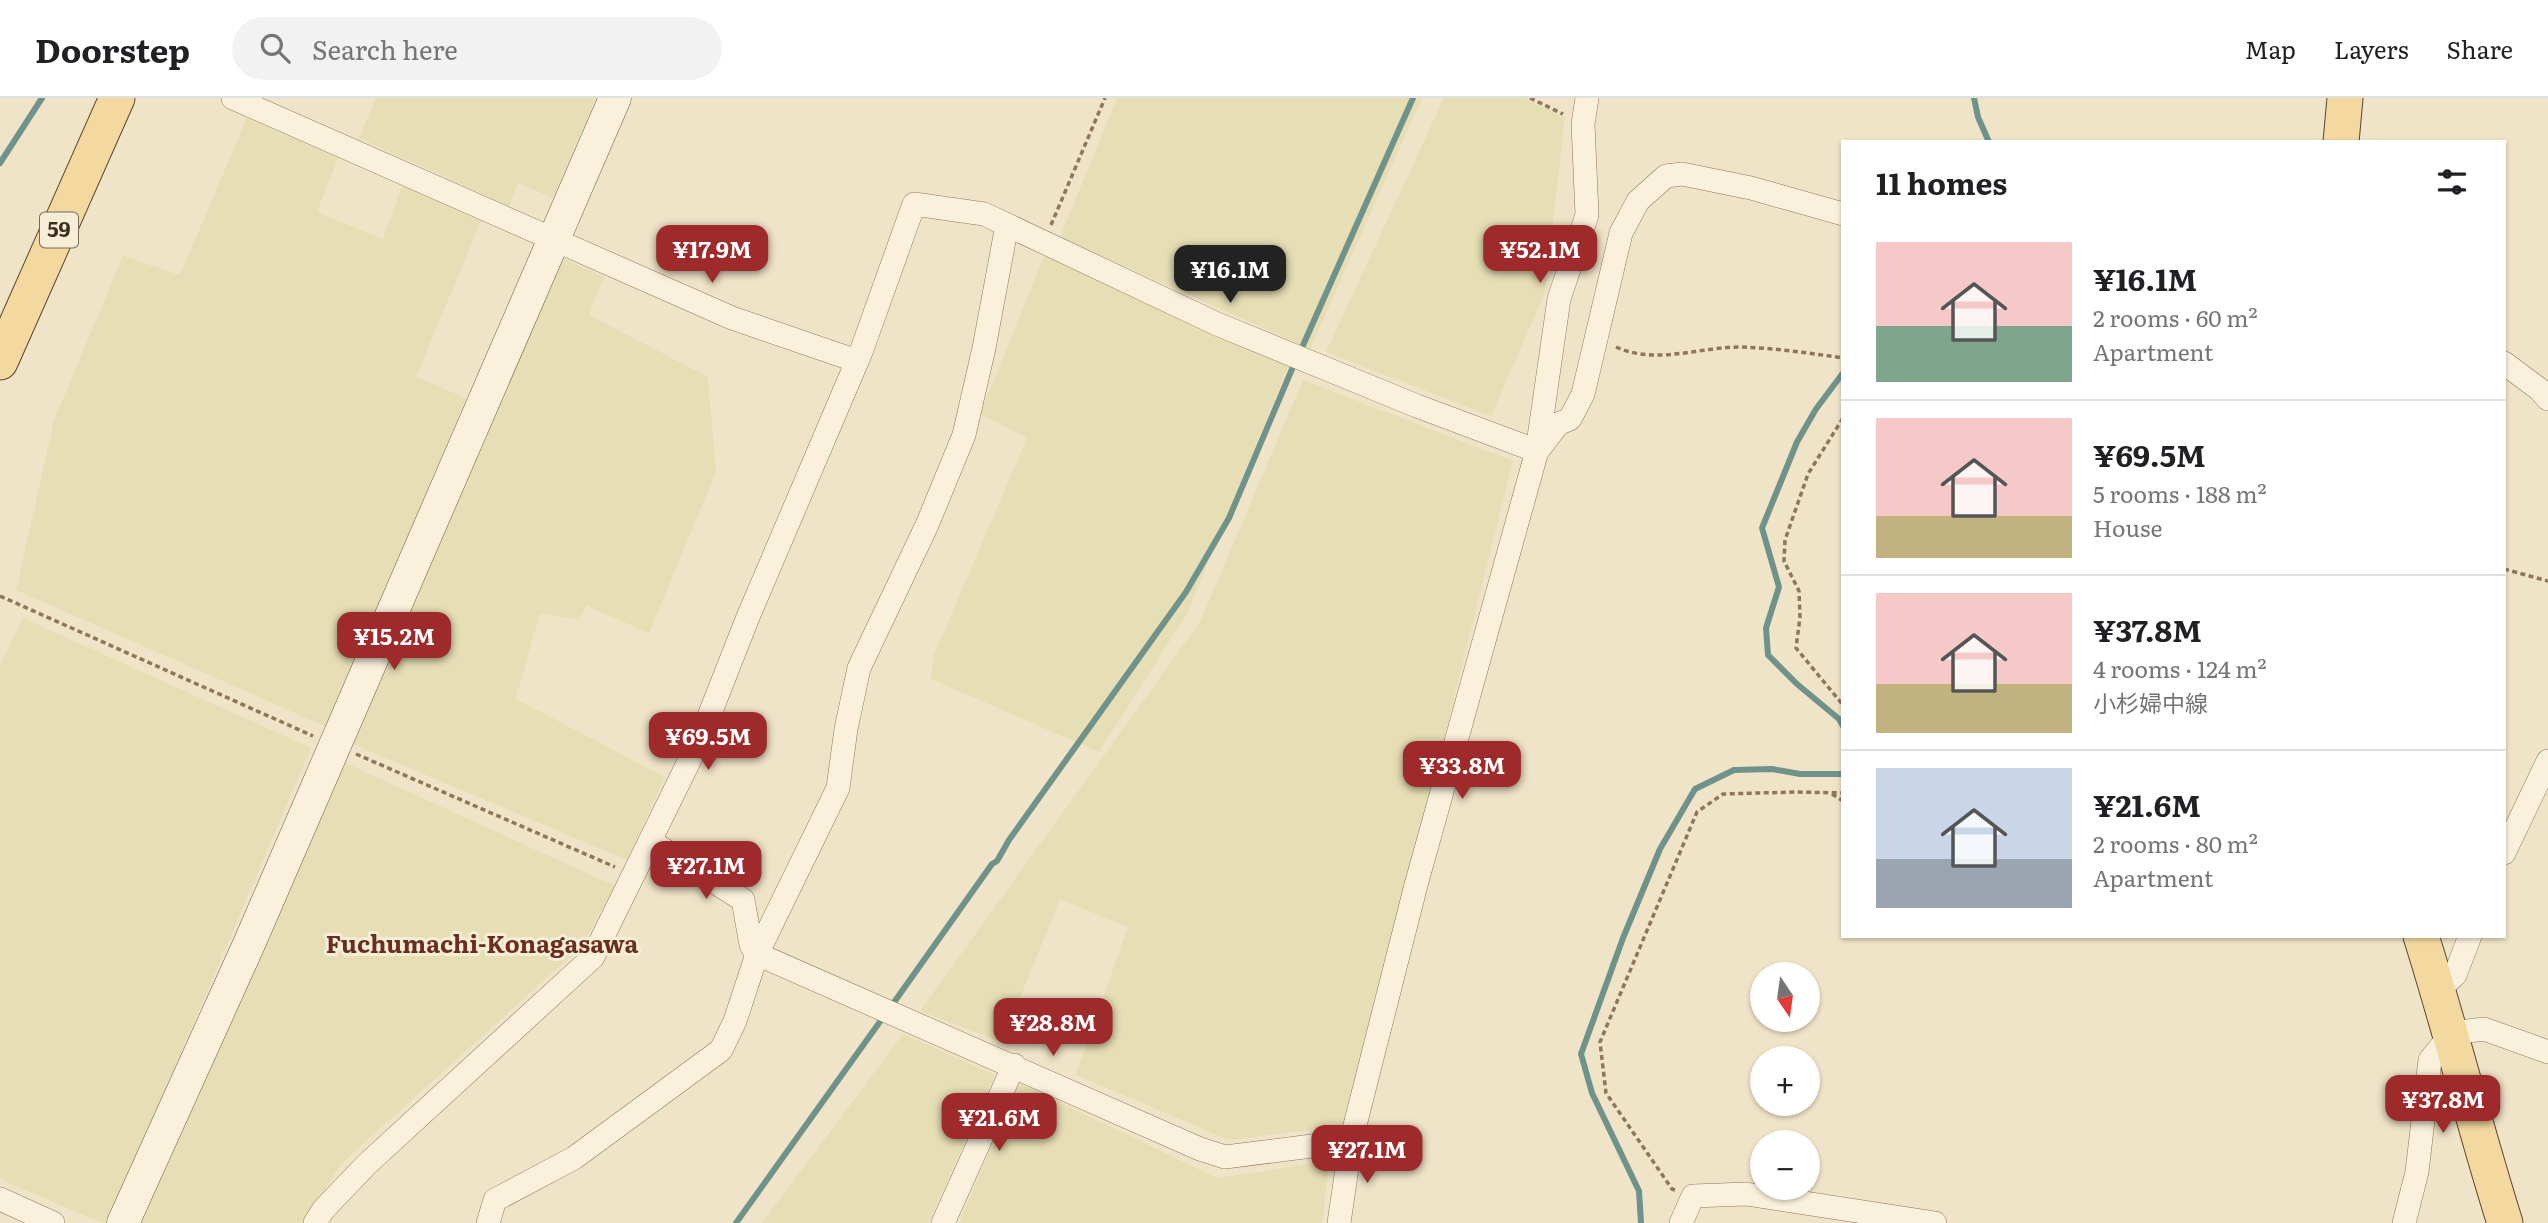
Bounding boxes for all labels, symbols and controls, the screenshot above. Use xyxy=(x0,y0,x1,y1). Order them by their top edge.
search box xyxy=(232,17,722,80)
text: Doorstep xyxy=(35,24,190,73)
icon: search xyxy=(256,29,294,67)
text: Search here xyxy=(312,29,458,68)
text: Map xyxy=(2245,31,2296,66)
text: Layers xyxy=(2334,31,2408,66)
text: Share xyxy=(2446,31,2513,66)
text: 11 homes xyxy=(1876,160,2007,204)
icon: filters xyxy=(2433,163,2471,201)
road number: 59 xyxy=(40,212,78,248)
pin: ¥17.9M xyxy=(655,226,769,285)
pin: ¥52.1M xyxy=(1483,226,1597,285)
text: ¥17.9M xyxy=(672,231,752,265)
text: ¥52.1M xyxy=(1499,231,1581,265)
pin: ¥16.1M xyxy=(1173,246,1287,305)
text: ¥16.1M xyxy=(1190,251,1270,285)
text: ¥16.1M xyxy=(2093,256,2197,300)
icon: home xyxy=(1932,270,2016,354)
text: 2 rooms · 60 m² xyxy=(2093,300,2258,334)
text: Apartment xyxy=(2093,334,2213,368)
text: ¥69.5M xyxy=(2093,432,2206,476)
icon: home xyxy=(1932,446,2016,530)
text: 5 rooms · 188 m² xyxy=(2093,476,2267,510)
text: House xyxy=(2093,510,2162,544)
text: ¥37.8M xyxy=(2093,607,2202,651)
pin: ¥15.2M xyxy=(337,612,451,672)
text: ¥15.2M xyxy=(353,618,435,652)
icon: home xyxy=(1932,621,2016,705)
text: 4 rooms · 124 m² xyxy=(2093,651,2267,685)
text: 小杉婦中線 xyxy=(2093,685,2208,719)
pin: ¥69.5M xyxy=(651,712,765,772)
text: ¥69.5M xyxy=(665,718,751,752)
pin: ¥33.8M xyxy=(1405,742,1519,801)
text: ¥33.8M xyxy=(1419,747,1505,781)
text: ¥21.6M xyxy=(2093,782,2201,826)
icon: home xyxy=(1932,796,2016,880)
text: 2 rooms · 80 m² xyxy=(2093,826,2258,860)
pin: ¥27.1M xyxy=(649,842,763,901)
text: ¥27.1M xyxy=(666,847,746,881)
text: Apartment xyxy=(2093,860,2213,894)
district label: Fuchumachi-Konagasawa xyxy=(326,925,638,960)
north arrow xyxy=(1750,962,1820,1032)
map controls xyxy=(1750,962,1820,1200)
pin: ¥28.8M xyxy=(996,998,1110,1058)
text: ¥28.8M xyxy=(1010,1004,1096,1038)
button: + xyxy=(1750,1046,1820,1116)
pin: ¥37.8M xyxy=(2386,1076,2500,1135)
text: ¥37.8M xyxy=(2401,1081,2485,1115)
pin: ¥21.6M xyxy=(942,1094,1056,1153)
text: ¥21.6M xyxy=(958,1099,1040,1133)
pin: ¥27.1M xyxy=(1310,1126,1424,1185)
button: − xyxy=(1750,1130,1820,1200)
text: ¥27.1M xyxy=(1327,1131,1407,1165)

